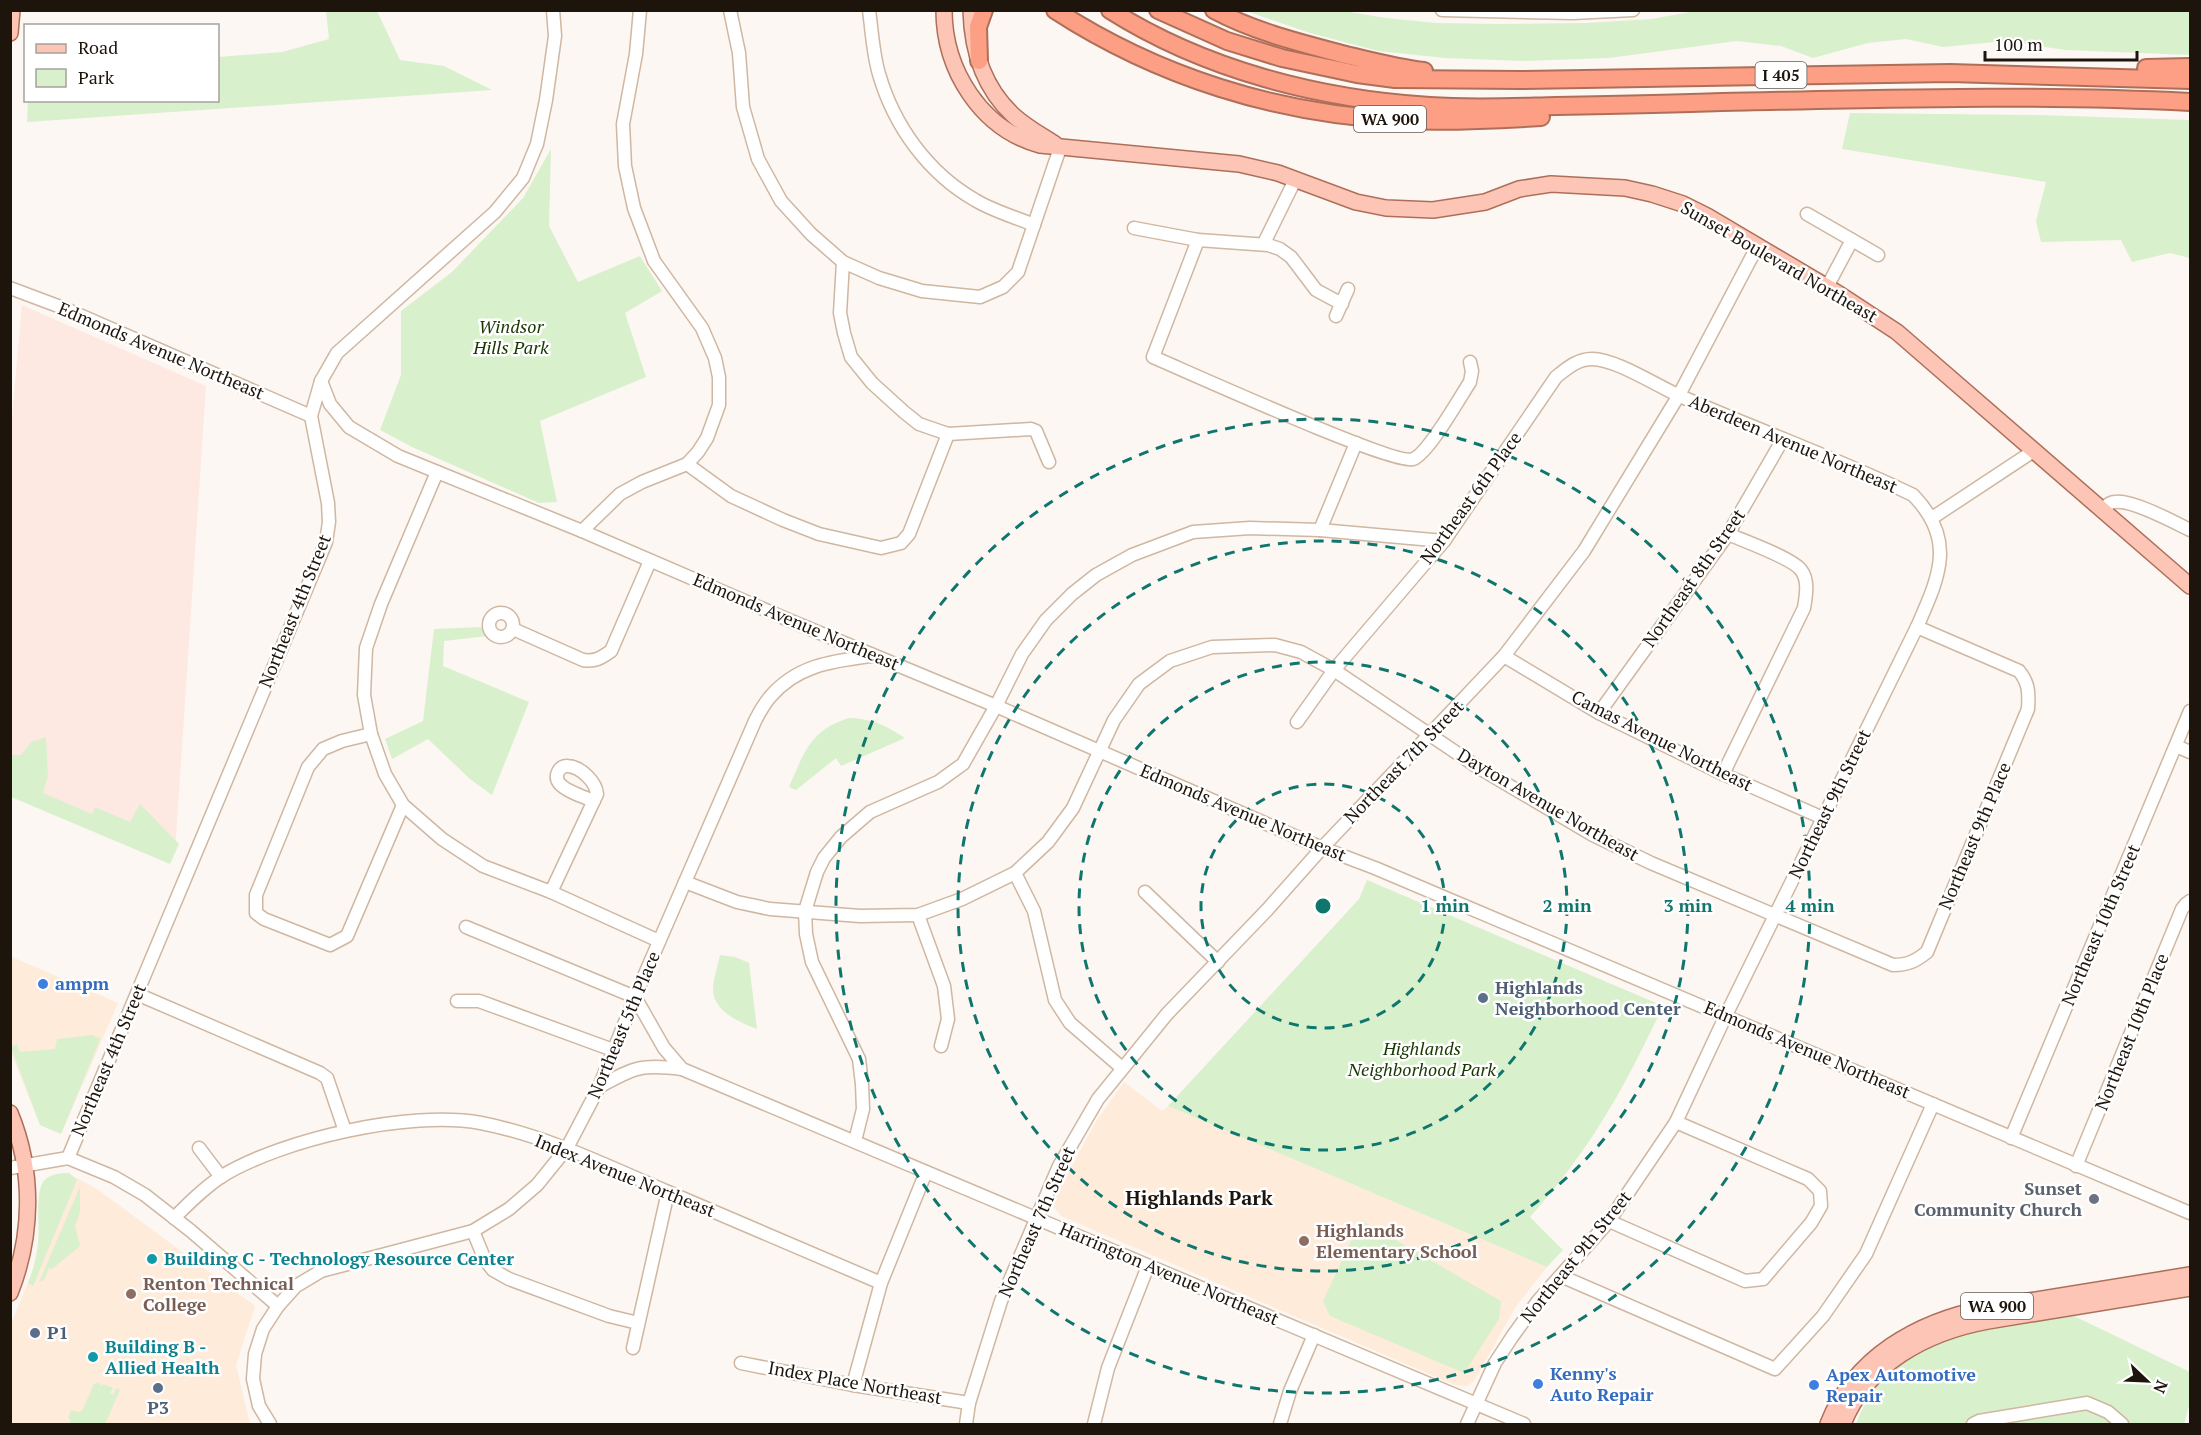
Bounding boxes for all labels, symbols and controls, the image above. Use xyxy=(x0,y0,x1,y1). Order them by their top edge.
legend xyxy=(24,24,219,102)
scale bar xyxy=(1985,24,2136,62)
text: 100 m xyxy=(1994,32,2043,56)
text: Road xyxy=(78,35,118,59)
road number: I 405 xyxy=(1756,62,1806,88)
text: Park xyxy=(78,65,115,89)
road number: WA 900 xyxy=(1354,106,1426,132)
street label: Sunset Boulevard Northeast xyxy=(1677,195,1883,328)
street label: Edmonds Avenue Northeast xyxy=(55,296,268,405)
park label: Windsor Hills Park xyxy=(472,314,549,359)
street label: Aberdeen Avenue Northeast xyxy=(1686,388,1902,498)
street label: Northeast 6th Place xyxy=(1414,427,1526,568)
street label: Northeast 8th Street xyxy=(1636,503,1750,651)
street label: Northeast 4th Street xyxy=(252,530,336,691)
street label: Edmonds Avenue Northeast xyxy=(690,567,903,676)
street label: Camas Avenue Northeast xyxy=(1568,684,1757,796)
street label: Northeast 7th Street xyxy=(1338,694,1469,828)
street label: Northeast 9th Street xyxy=(1782,725,1876,882)
street label: Dayton Avenue Northeast xyxy=(1454,742,1644,866)
street label: Edmonds Avenue Northeast xyxy=(1137,758,1350,867)
street label: Northeast 9th Place xyxy=(1932,758,2016,913)
street label: Northeast 10th Street xyxy=(2055,840,2145,1009)
text: 1 min xyxy=(1420,893,1470,917)
text: 2 min xyxy=(1542,893,1592,917)
text: 3 min xyxy=(1663,893,1713,917)
text: 4 min xyxy=(1785,893,1835,917)
centre of rings xyxy=(1313,896,1333,916)
street label: Northeast 5th Place xyxy=(581,947,665,1102)
street label: Northeast 10th Place xyxy=(2089,950,2174,1114)
place label: ampm xyxy=(55,971,110,995)
place label: Highlands Neighborhood Center xyxy=(1495,975,1681,1020)
marker: ampm xyxy=(36,977,50,991)
street label: Northeast 4th Street xyxy=(65,979,151,1140)
marker: Highlands Neighborhood Center xyxy=(1476,991,1490,1005)
street label: Edmonds Avenue Northeast xyxy=(1701,995,1914,1104)
park label: Highlands Neighborhood Park xyxy=(1347,1036,1496,1081)
street label: Index Avenue Northeast xyxy=(532,1128,719,1222)
street label: Northeast 7th Street xyxy=(992,1142,1080,1301)
place label: Sunset Community Church xyxy=(1914,1176,2082,1221)
district label: Highlands Park xyxy=(1125,1184,1273,1211)
street label: Northeast 9th Street xyxy=(1514,1185,1636,1327)
marker: Sunset Community Church xyxy=(2087,1192,2101,1206)
street label: Harrington Avenue Northeast xyxy=(1056,1216,1283,1330)
place label: Highlands Elementary School xyxy=(1316,1218,1478,1263)
marker: Highlands Elementary School xyxy=(1297,1234,1311,1248)
place label: Building C - Technology Resource Center xyxy=(164,1246,514,1270)
marker: Building C - Technology Resource Center xyxy=(145,1252,159,1266)
place label: Renton Technical College xyxy=(143,1271,294,1316)
marker: Renton Technical College xyxy=(124,1287,138,1301)
road number: WA 900 xyxy=(1961,1293,2033,1319)
place label: P1 xyxy=(47,1320,69,1344)
marker: P1 xyxy=(28,1326,42,1340)
place label: Building B - Allied Health xyxy=(105,1334,220,1379)
marker: Building B - Allied Health xyxy=(86,1350,100,1364)
north arrow xyxy=(2117,1351,2177,1411)
street label: Index Place Northeast xyxy=(766,1355,944,1409)
place label: Kenny's Auto Repair xyxy=(1550,1361,1654,1406)
place label: Apex Automotive Repair xyxy=(1826,1362,1976,1407)
marker: Kenny's Auto Repair xyxy=(1531,1377,1545,1391)
text: N xyxy=(2148,1377,2173,1397)
marker: Apex Automotive Repair xyxy=(1807,1378,1821,1392)
marker: P3 xyxy=(151,1381,165,1395)
place label: P3 xyxy=(147,1395,169,1419)

